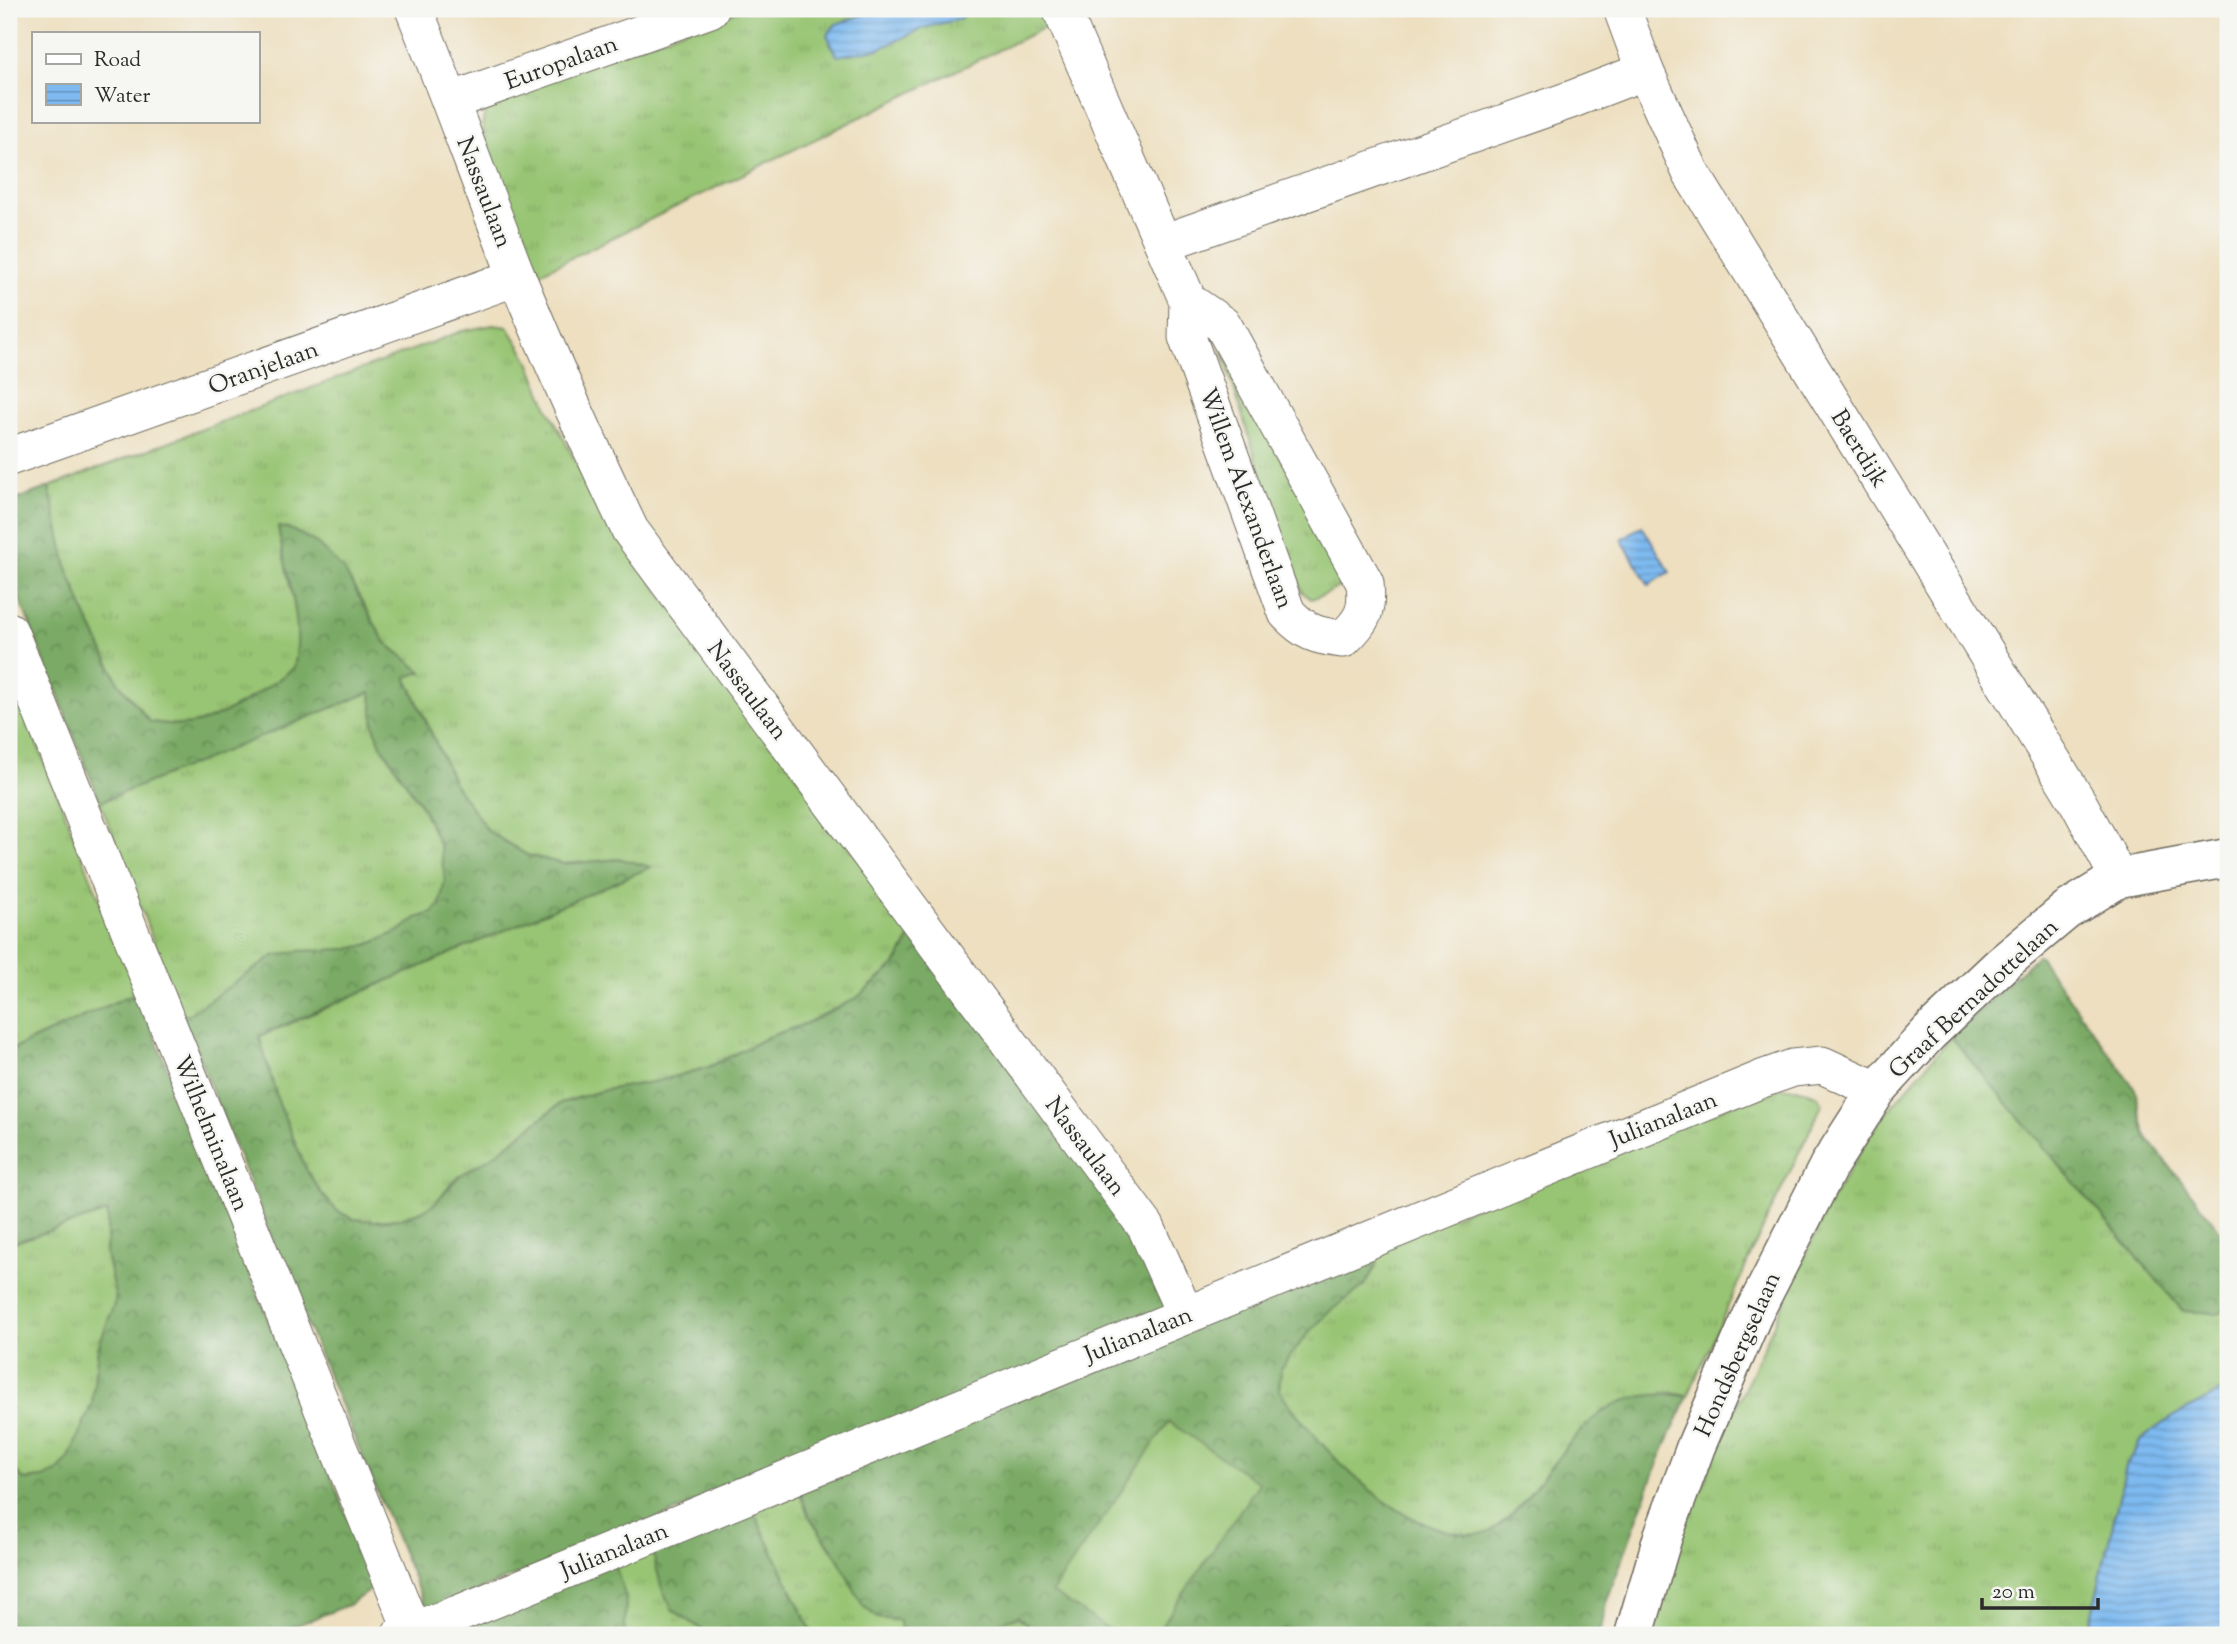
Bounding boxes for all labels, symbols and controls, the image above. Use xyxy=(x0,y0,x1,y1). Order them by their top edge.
street label: Europalaan xyxy=(501,28,623,100)
legend xyxy=(32,32,259,122)
text: Road xyxy=(94,46,141,76)
text: Water xyxy=(94,82,151,112)
street label: Nassaulaan xyxy=(446,132,520,253)
street label: Oranjelaan xyxy=(204,333,324,405)
street label: Willem Alexanderlaan xyxy=(1189,383,1301,614)
street label: Baerdijk xyxy=(1821,404,1896,495)
street label: Nassaulaan xyxy=(698,634,795,748)
street label: Graaf Bernadottelaan xyxy=(1882,912,2067,1087)
street label: Wilhelminalaan xyxy=(163,1051,257,1217)
street label: Julianalaan xyxy=(1603,1084,1723,1159)
street label: Nassaulaan xyxy=(1036,1090,1133,1204)
street label: Hondsbergselaan xyxy=(1687,1267,1790,1443)
street label: Julianalaan xyxy=(1078,1299,1198,1374)
street label: Julianalaan xyxy=(554,1515,674,1590)
scale bar xyxy=(1982,1567,2097,1611)
text: 20 m xyxy=(1992,1578,2035,1608)

